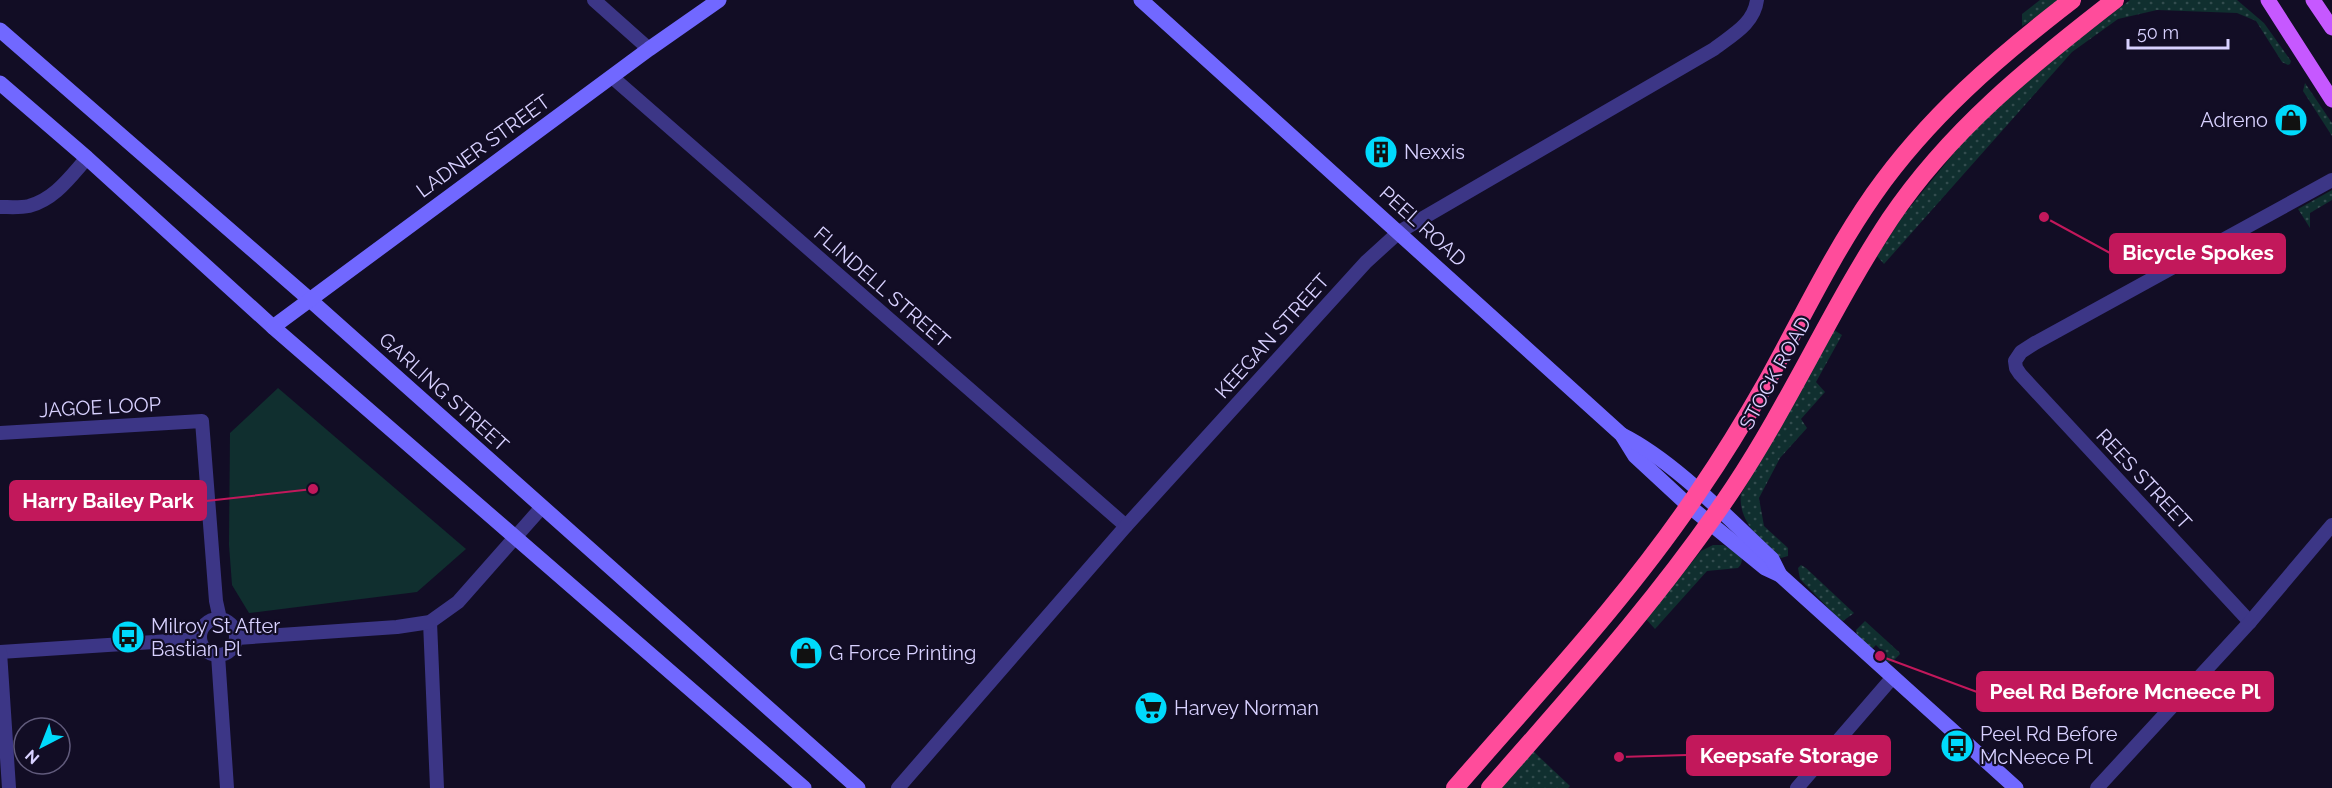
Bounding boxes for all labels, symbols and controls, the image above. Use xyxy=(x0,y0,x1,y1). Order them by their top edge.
scale bar xyxy=(2128,12,2228,50)
text: 50 m xyxy=(2137,22,2179,43)
street label: LADNER STREET xyxy=(412,90,554,202)
shop icon: Adreno xyxy=(2273,102,2309,138)
place label: Adreno xyxy=(2200,108,2268,132)
building icon: Nexxis xyxy=(1363,134,1399,170)
place label: Nexxis xyxy=(1404,140,1465,164)
street label: PEEL ROAD xyxy=(1375,181,1471,271)
street label: FLINDELL STREET xyxy=(809,221,955,353)
callout: Bicycle Spokes xyxy=(2110,234,2285,273)
text: Bicycle Spokes xyxy=(2122,240,2274,265)
street label: KEEGAN STREET xyxy=(1210,269,1334,403)
street label: STOCK ROAD xyxy=(1734,312,1816,434)
street label: GARLING STREET xyxy=(374,327,514,457)
street label: JAGOE LOOP xyxy=(38,392,162,422)
street label: REES STREET xyxy=(2091,424,2197,534)
callout: Harry Bailey Park xyxy=(10,481,206,520)
text: Harry Bailey Park xyxy=(22,488,194,513)
place label: Milroy St After Bastian Pl xyxy=(151,614,280,661)
bus stop icon: Milroy St After Bastian Pl xyxy=(110,619,146,655)
shop icon: G Force Printing xyxy=(788,635,824,671)
place label: G Force Printing xyxy=(829,641,976,665)
callout: Peel Rd Before Mcneece Pl xyxy=(1977,672,2273,711)
text: Peel Rd Before Mcneece Pl xyxy=(1990,679,2261,704)
supermarket icon: Harvey Norman xyxy=(1133,690,1169,726)
place label: Harvey Norman xyxy=(1174,696,1319,720)
north arrow xyxy=(12,716,72,776)
place label: Peel Rd Before McNeece Pl xyxy=(1980,722,2118,769)
bus stop icon: Peel Rd Before McNeece Pl xyxy=(1939,728,1975,764)
callout: Keepsafe Storage xyxy=(1687,736,1890,775)
text: Keepsafe Storage xyxy=(1700,743,1879,768)
text: N xyxy=(21,746,43,768)

